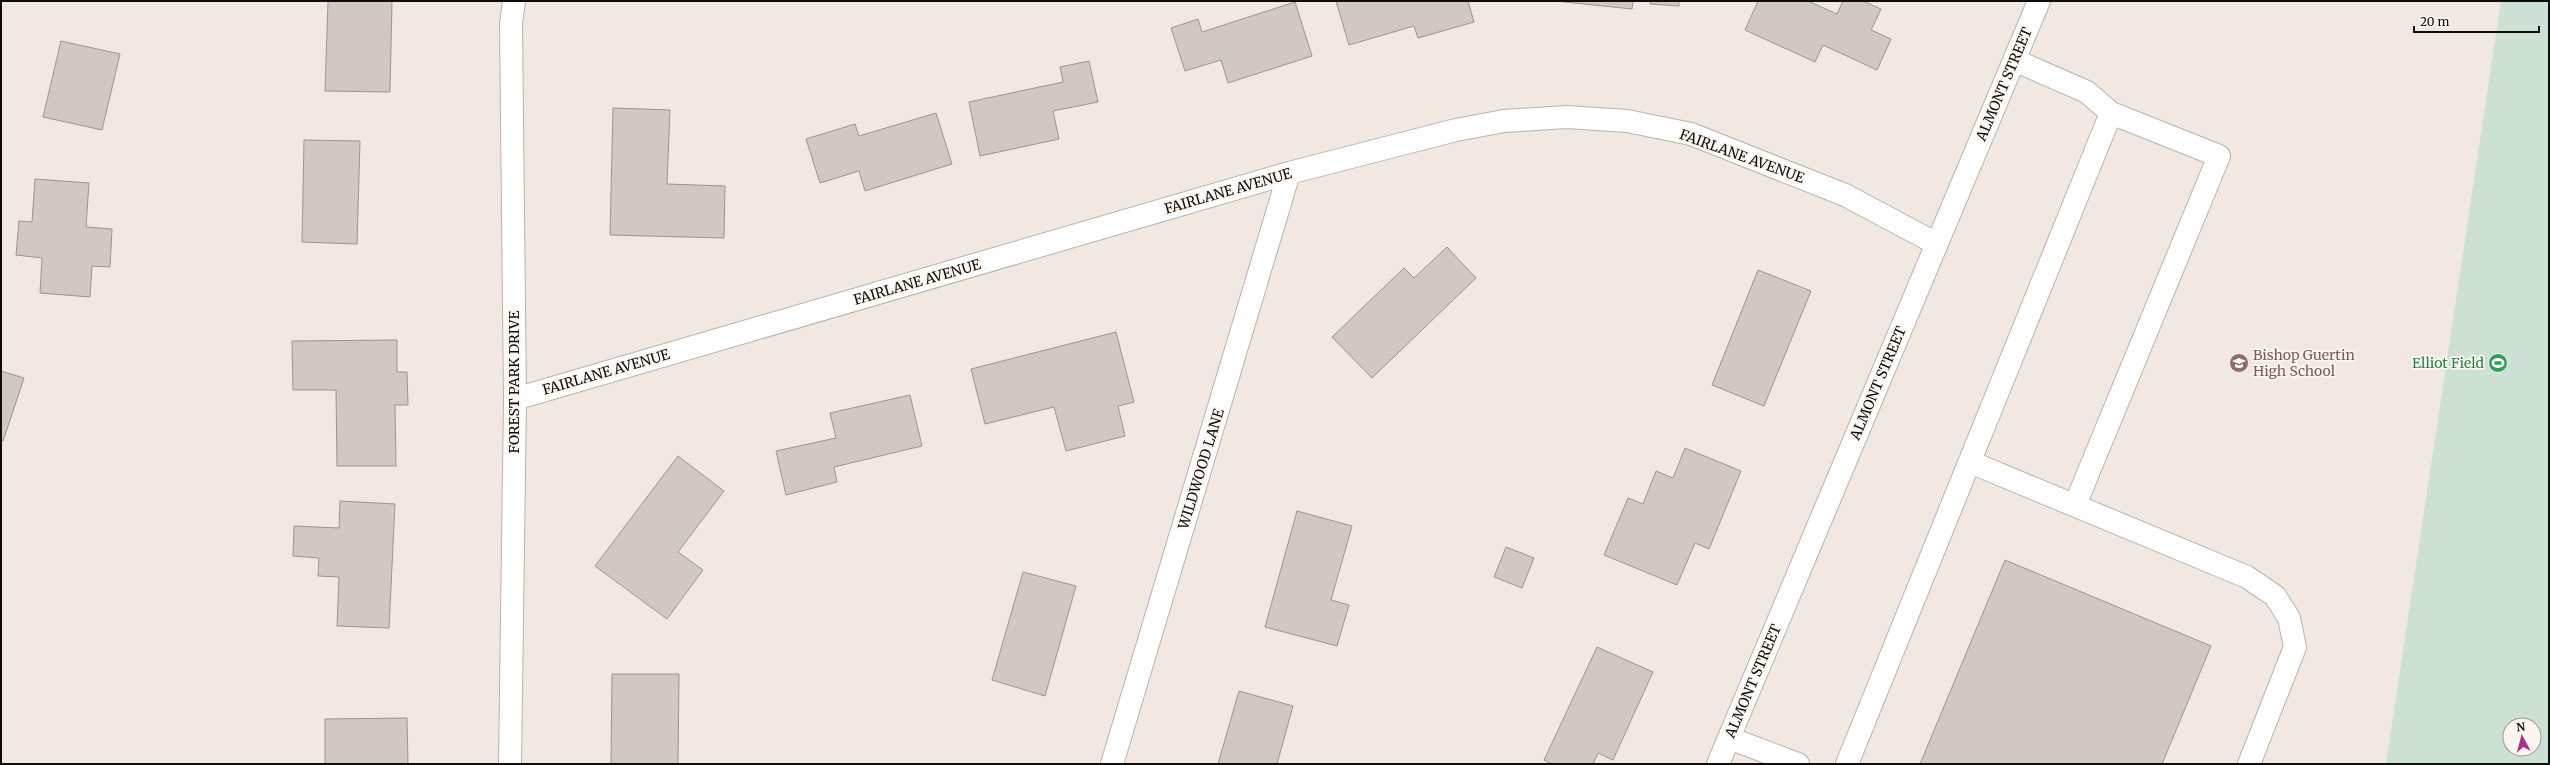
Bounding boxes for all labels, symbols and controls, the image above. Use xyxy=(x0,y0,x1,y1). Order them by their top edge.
scale bar xyxy=(2414,8,2539,34)
text: 20 m xyxy=(2420,14,2449,29)
street label: ALMONT STREET xyxy=(1972,24,2036,144)
street label: FAIRLANE AVENUE xyxy=(1677,125,1807,187)
street label: FAIRLANE AVENUE xyxy=(1162,164,1294,218)
street label: FAIRLANE AVENUE xyxy=(851,255,983,309)
street label: FOREST PARK DRIVE xyxy=(505,310,523,453)
street label: ALMONT STREET xyxy=(1846,323,1910,443)
street label: FAIRLANE AVENUE xyxy=(540,345,672,399)
place label: Bishop Guertin High School xyxy=(2253,346,2355,380)
school or university icon: Bishop Guertin High School xyxy=(2228,352,2250,374)
sports icon: Elliot Field xyxy=(2487,352,2509,374)
place label: Elliot Field xyxy=(2412,354,2485,372)
street label: WILDWOOD LANE xyxy=(1174,406,1228,532)
street label: ALMONT STREET xyxy=(1721,621,1785,741)
north arrow xyxy=(2502,717,2542,757)
text: N xyxy=(2516,720,2526,735)

